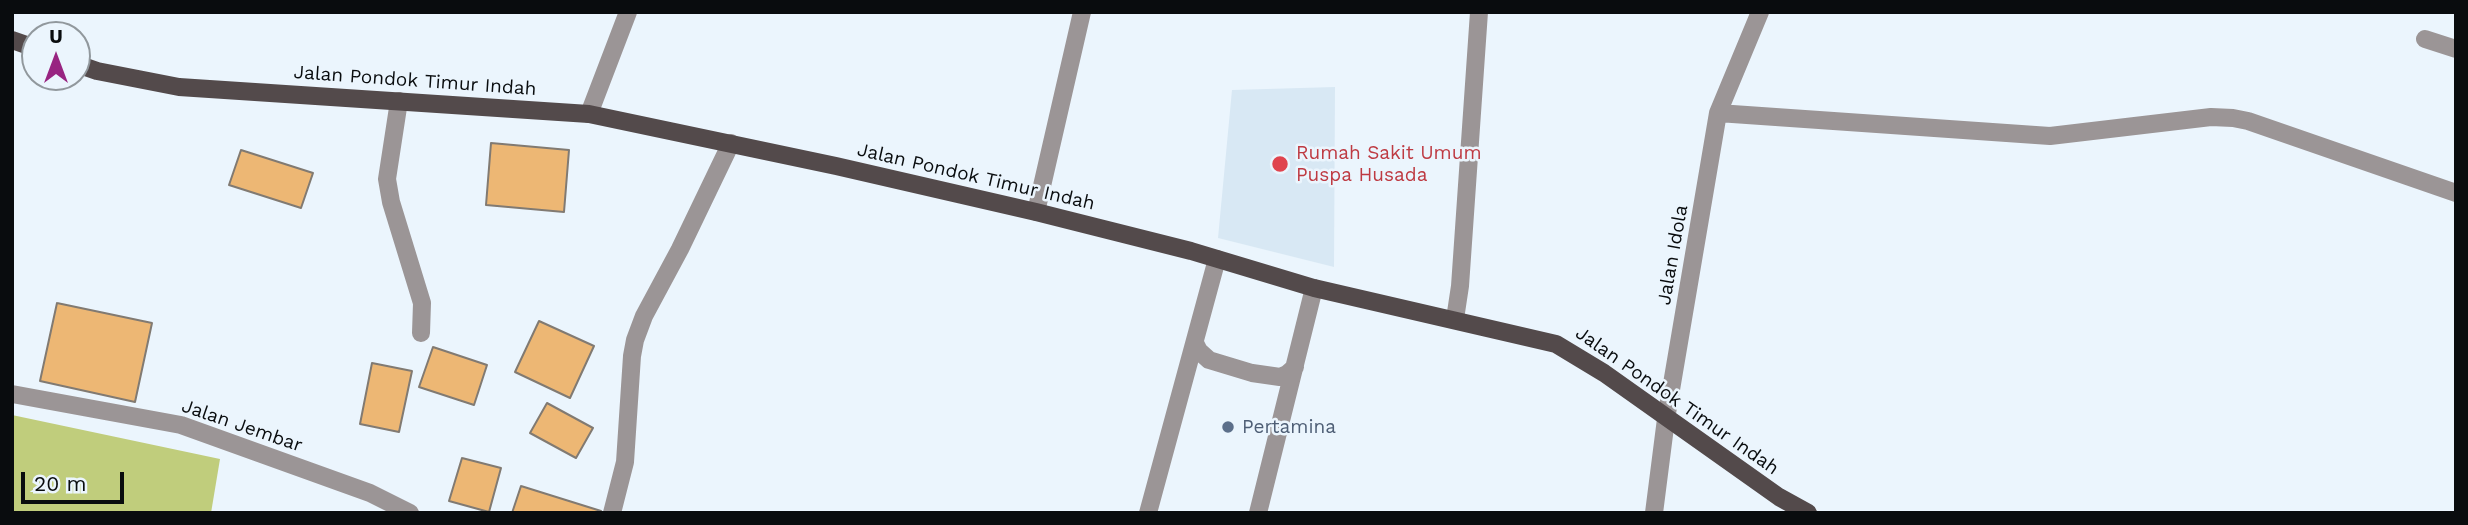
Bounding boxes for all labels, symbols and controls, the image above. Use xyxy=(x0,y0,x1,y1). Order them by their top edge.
north arrow xyxy=(21,21,91,91)
text: U xyxy=(49,25,63,48)
street label: Jalan Pondok Timur Indah xyxy=(293,61,537,101)
street label: Jalan Pondok Timur Indah xyxy=(855,139,1097,215)
place label: Rumah Sakit Umum Puspa Husada xyxy=(1296,142,1482,186)
marker: Rumah Sakit Umum Puspa Husada xyxy=(1270,154,1290,174)
street label: Jalan Idola xyxy=(1653,203,1693,307)
street label: Jalan Pondok Timur Indah xyxy=(1571,322,1783,480)
street label: Jalan Jembar xyxy=(179,395,305,457)
place label: Pertamina xyxy=(1242,416,1336,438)
marker: Pertamina xyxy=(1220,419,1236,435)
scale bar xyxy=(24,458,128,502)
text: 20 m xyxy=(34,471,86,496)

